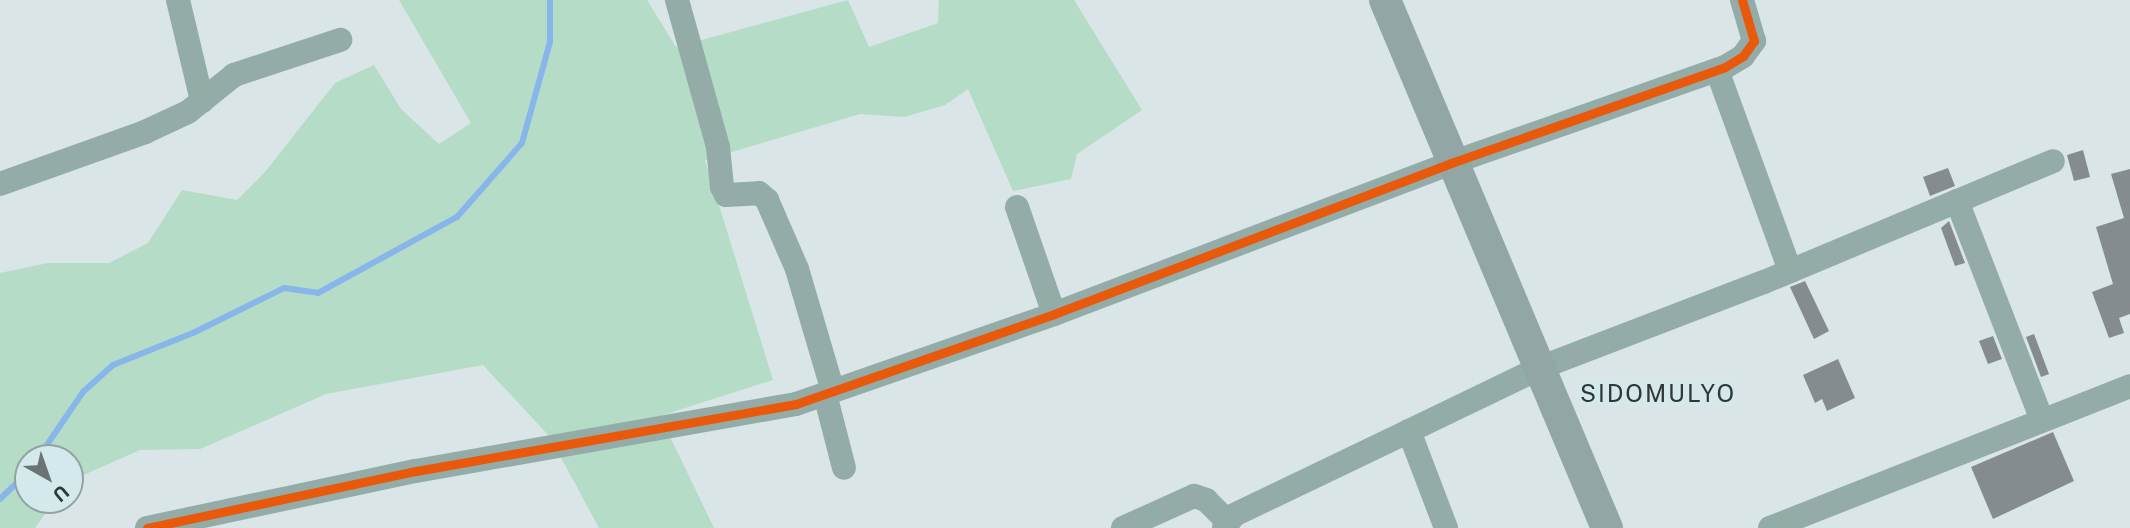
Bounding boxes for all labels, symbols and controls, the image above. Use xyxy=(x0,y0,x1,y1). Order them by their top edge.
district label: SIDOMULYO xyxy=(1581,380,1735,408)
north arrow xyxy=(14,444,84,514)
text: U xyxy=(49,481,74,506)

